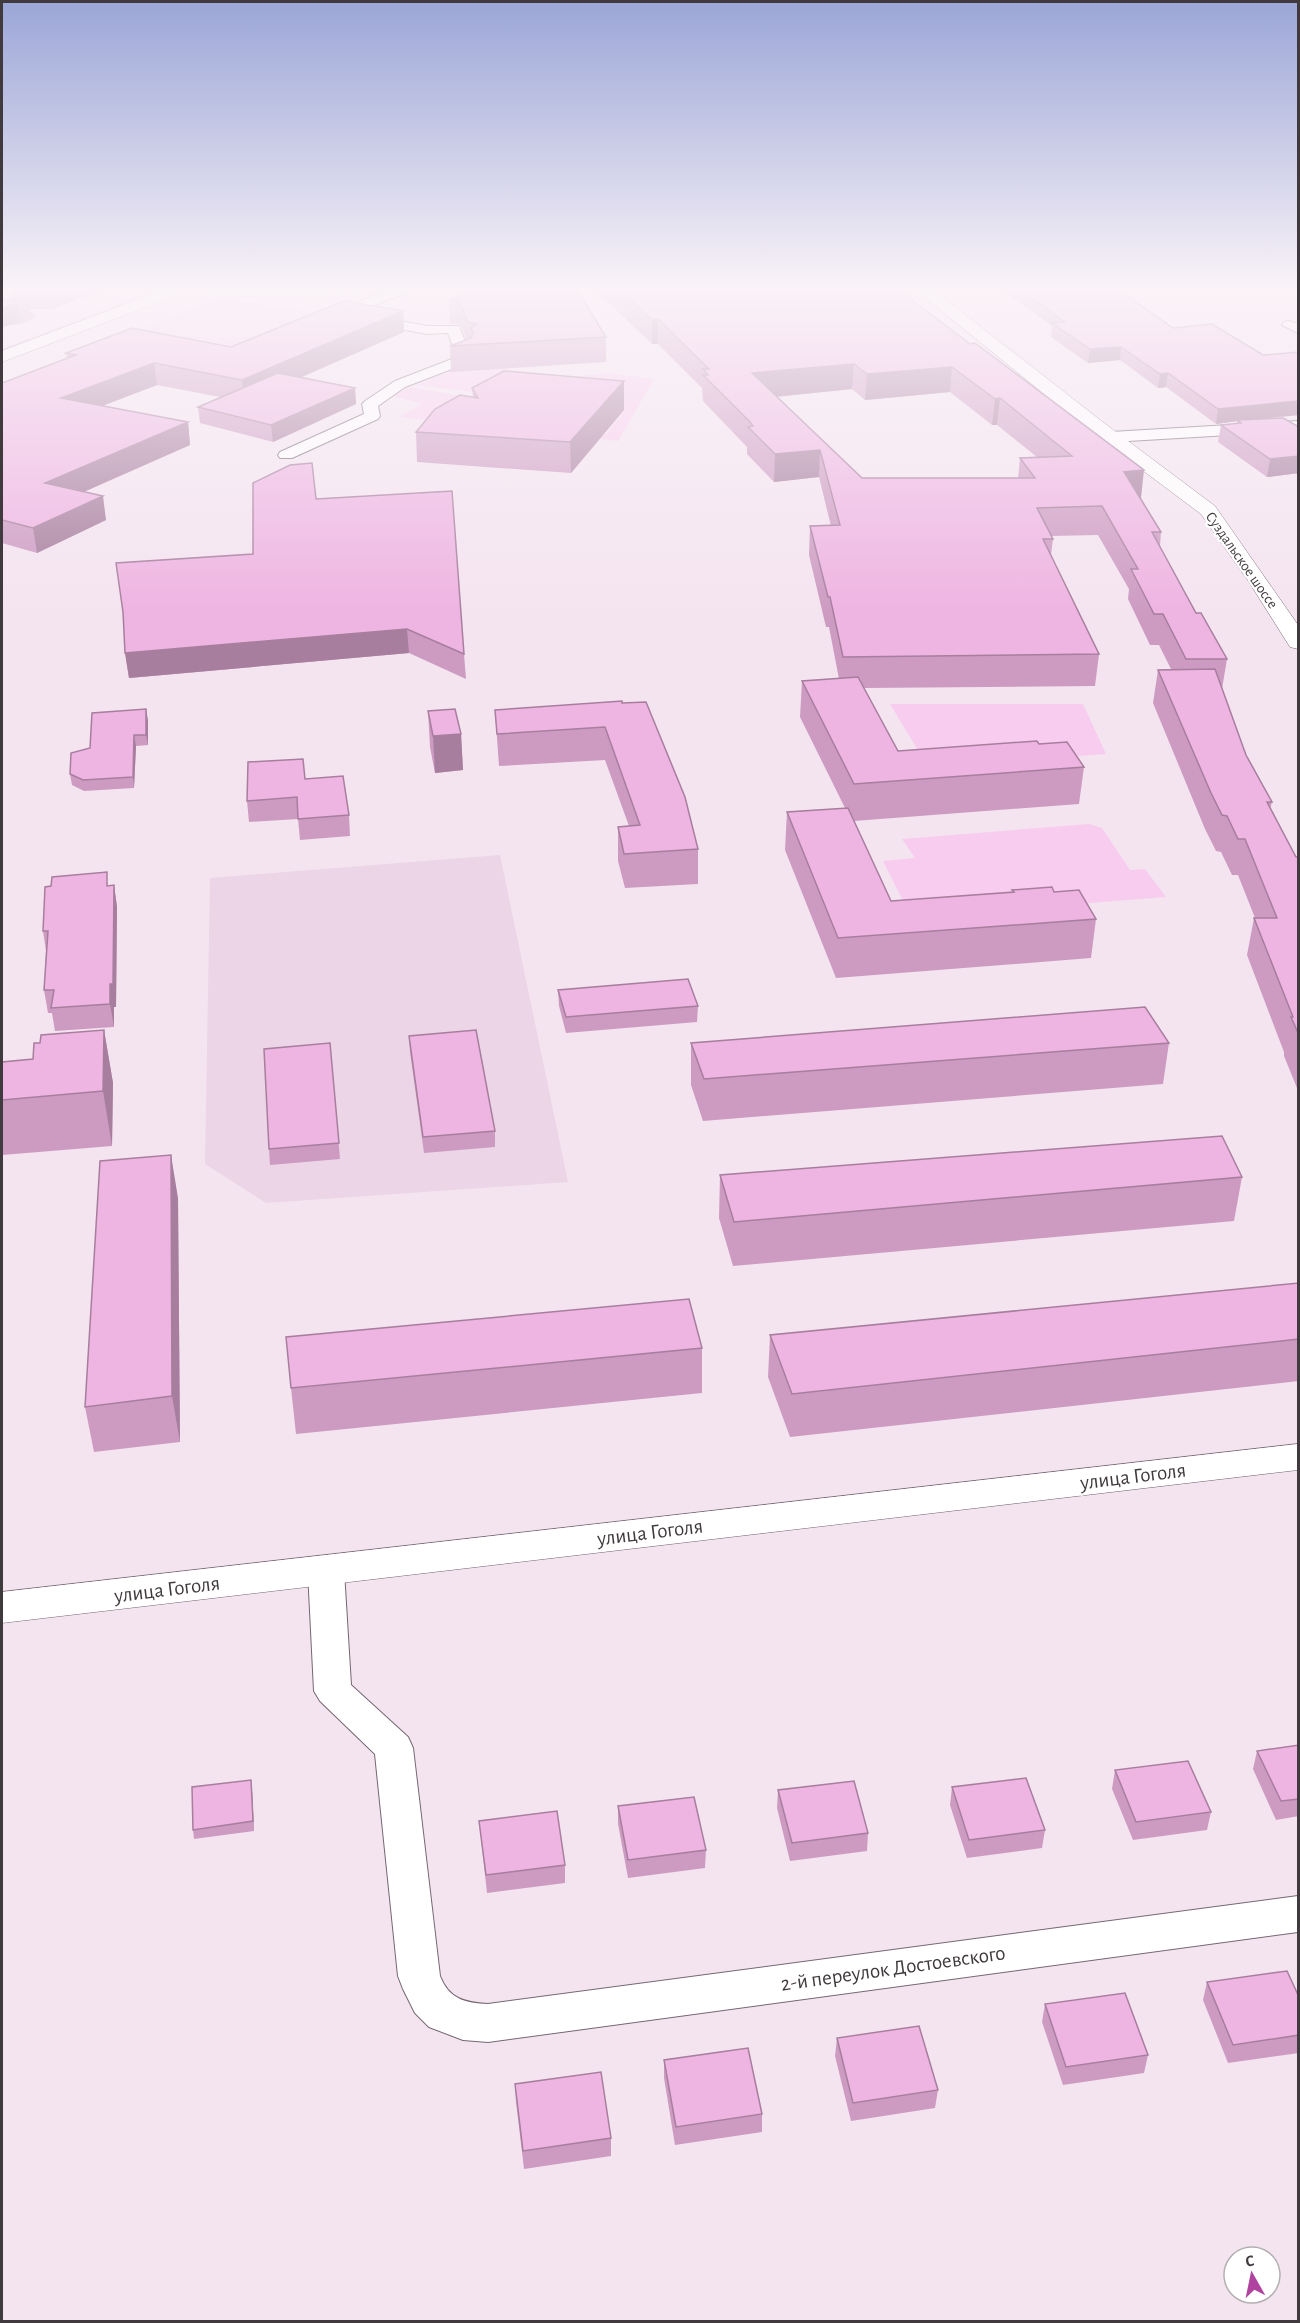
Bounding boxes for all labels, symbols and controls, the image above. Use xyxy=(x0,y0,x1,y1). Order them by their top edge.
street label: Суздальское шоссе xyxy=(1203,509,1281,612)
street label: улица Гоголя xyxy=(1078,1460,1187,1494)
street label: улица Гоголя xyxy=(595,1516,704,1550)
street label: улица Гоголя xyxy=(112,1573,221,1607)
street label: 2-й переулок Достоевского xyxy=(779,1942,1007,1995)
north arrow xyxy=(1222,2245,1282,2305)
text: С xyxy=(1244,2253,1256,2270)

